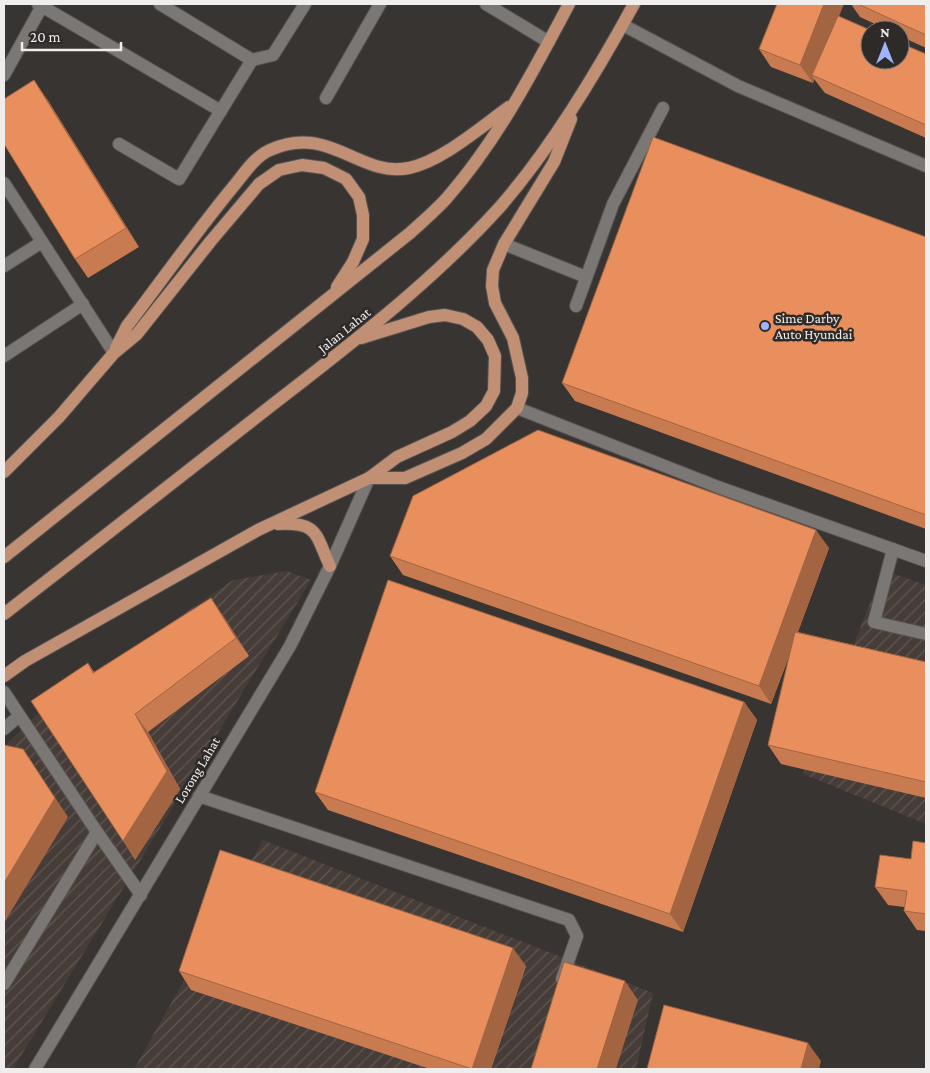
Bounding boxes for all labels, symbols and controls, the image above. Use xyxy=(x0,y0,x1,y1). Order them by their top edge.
scale bar xyxy=(22,20,121,52)
north arrow xyxy=(860,20,910,70)
text: N xyxy=(880,24,890,40)
text: 20 m xyxy=(30,29,61,45)
street label: Jalan Lahat xyxy=(313,304,374,357)
place label: Sime Darby Auto Hyundai xyxy=(775,310,853,342)
marker: Sime Darby Auto Hyundai xyxy=(759,320,771,332)
street label: Lorong Lahat xyxy=(171,734,223,806)

